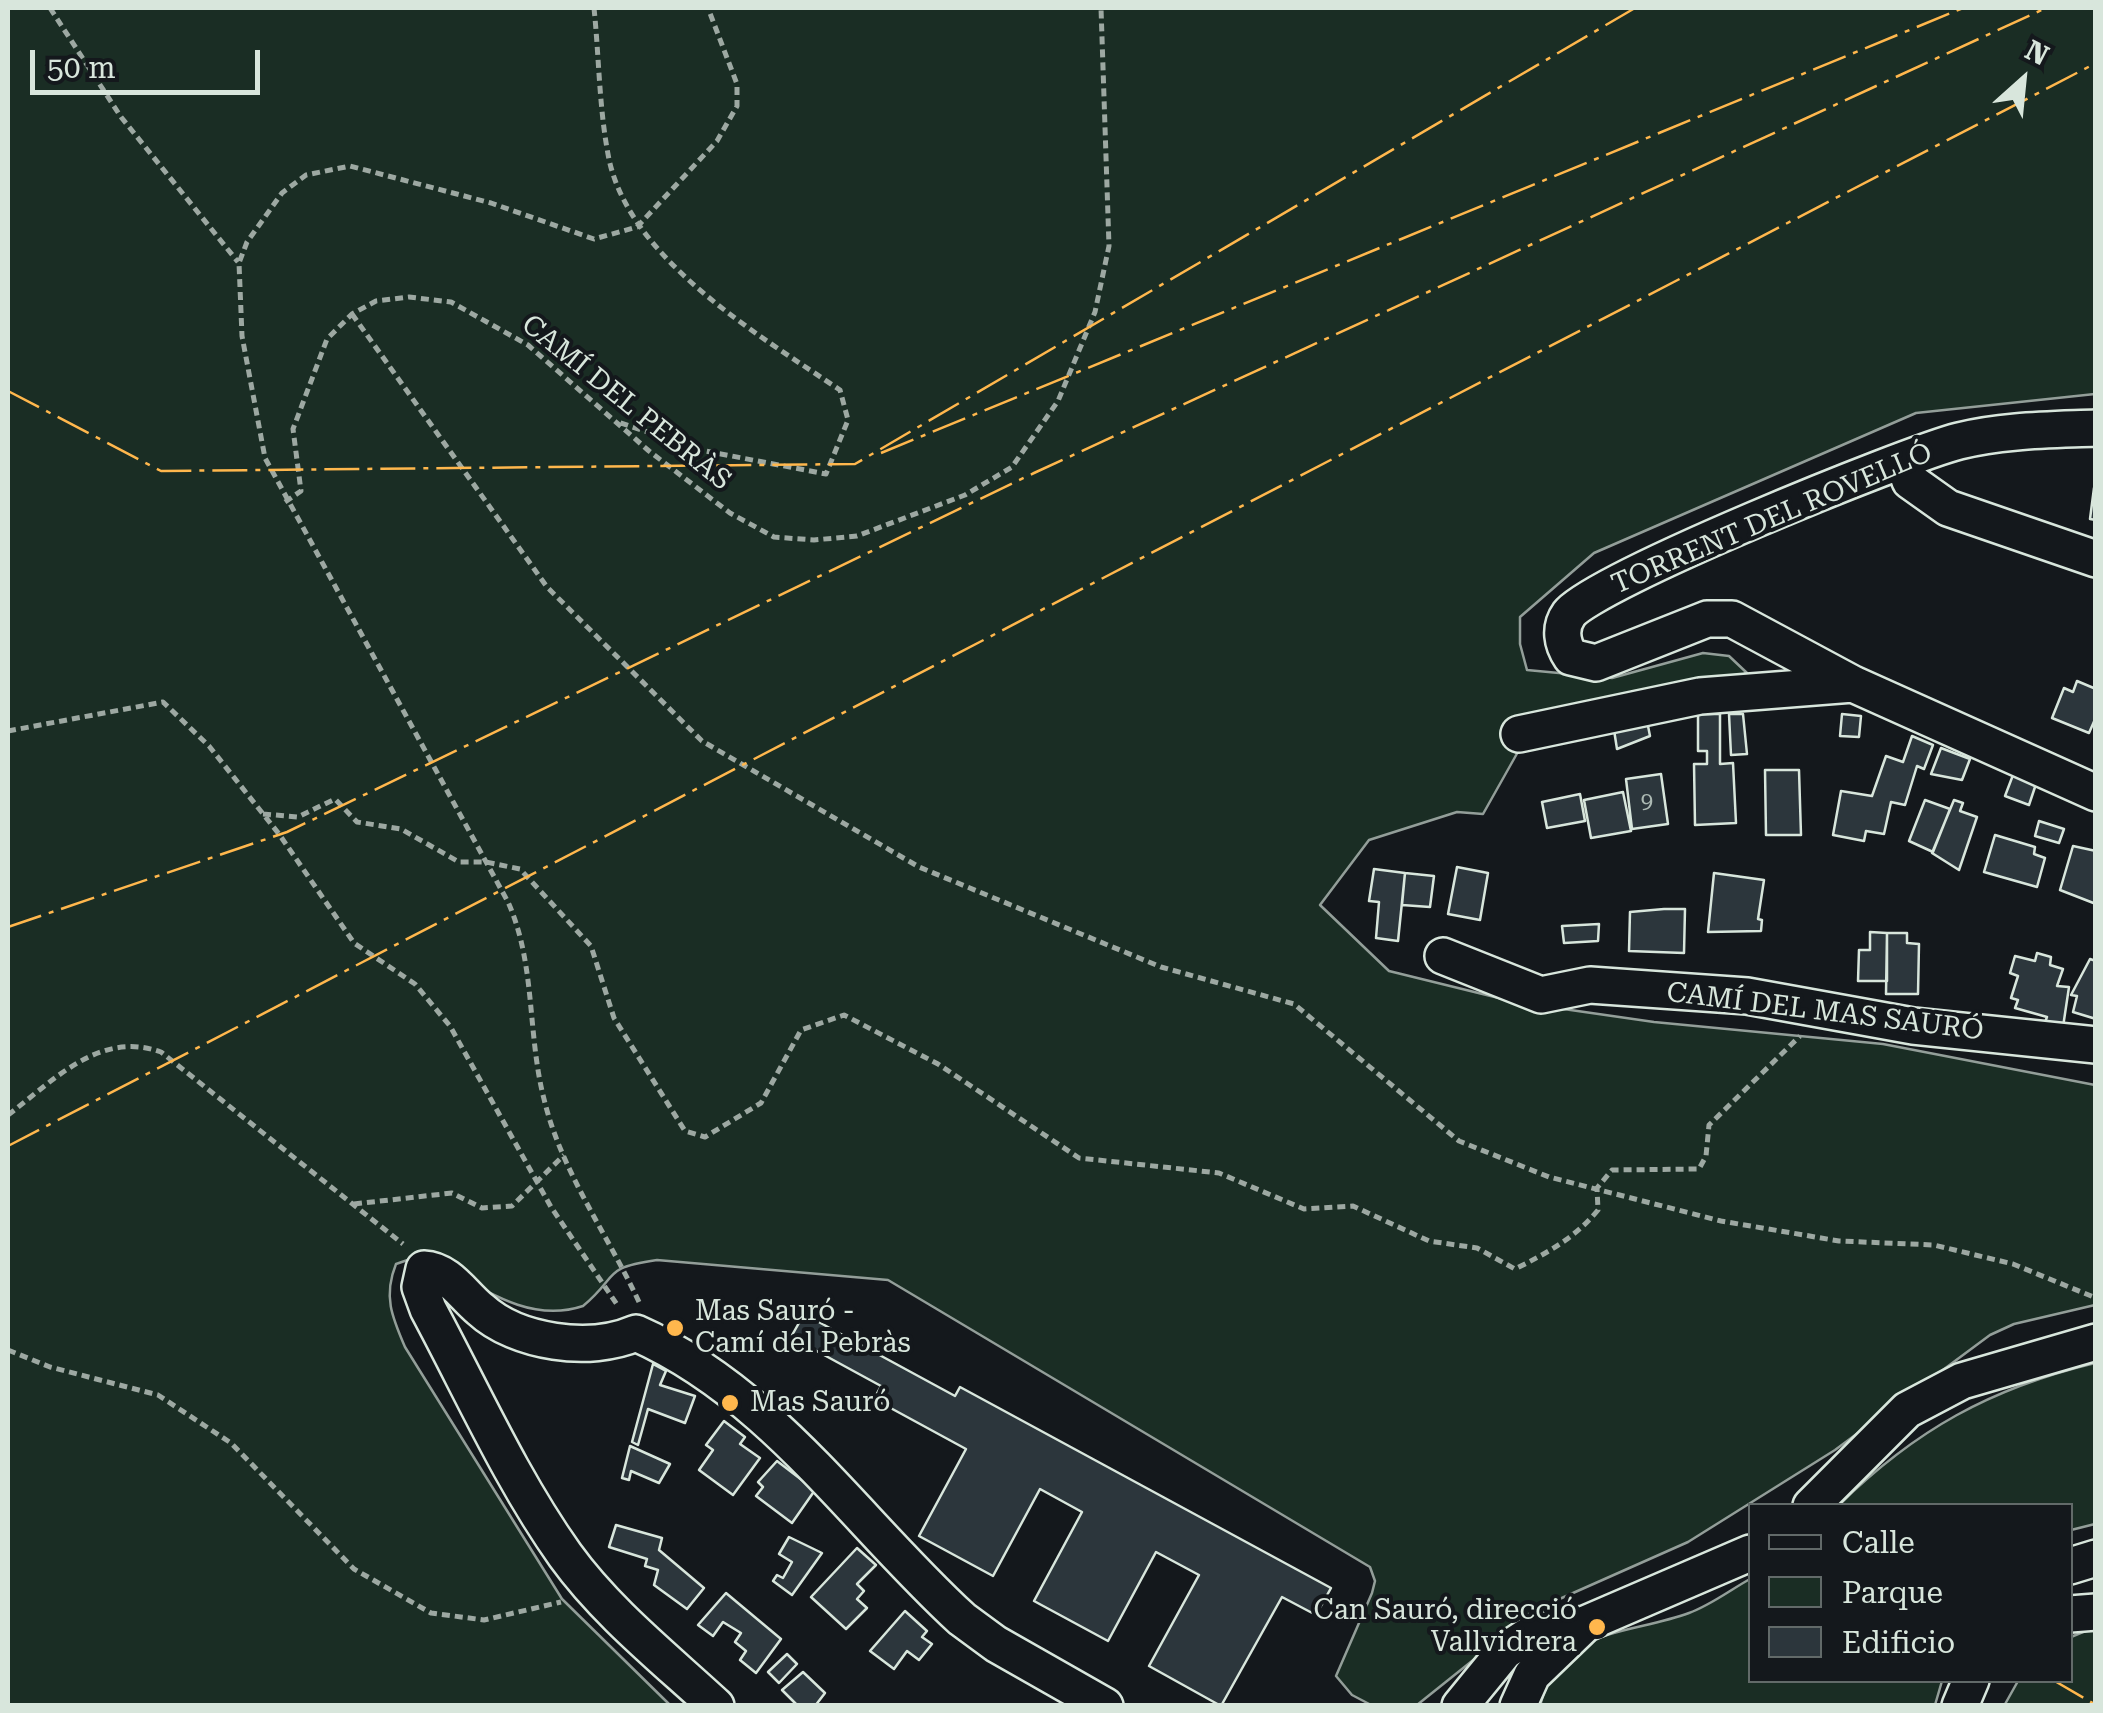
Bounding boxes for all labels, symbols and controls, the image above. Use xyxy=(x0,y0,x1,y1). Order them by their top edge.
scale bar xyxy=(35,30,265,92)
north arrow xyxy=(1973,30,2073,130)
text: N xyxy=(2020,33,2054,72)
text: 50 m xyxy=(47,50,116,85)
street label: CAMÍ DEL PEBRÀS xyxy=(515,308,737,498)
street label: TORRENT DEL ROVELLÓ xyxy=(1607,436,1937,602)
house number: 9 xyxy=(1641,789,1653,815)
street label: CAMÍ DEL MAS SAURÓ xyxy=(1665,976,1985,1048)
place label: Mas Sauró - Camí del Pebràs xyxy=(695,1295,911,1361)
marker: Mas Sauró - Camí del Pebràs xyxy=(664,1317,686,1339)
place label: Mas Sauró xyxy=(750,1386,890,1420)
marker: Mas Sauró xyxy=(719,1392,741,1414)
legend xyxy=(1748,1503,2073,1683)
text: Calle xyxy=(1842,1525,1915,1560)
text: Parque xyxy=(1842,1575,1943,1610)
place label: Can Sauró, direcció Vallvidrera xyxy=(1314,1594,1577,1660)
marker: Can Sauró, direcció Vallvidrera xyxy=(1586,1616,1608,1638)
text: Edificio xyxy=(1842,1625,1955,1660)

